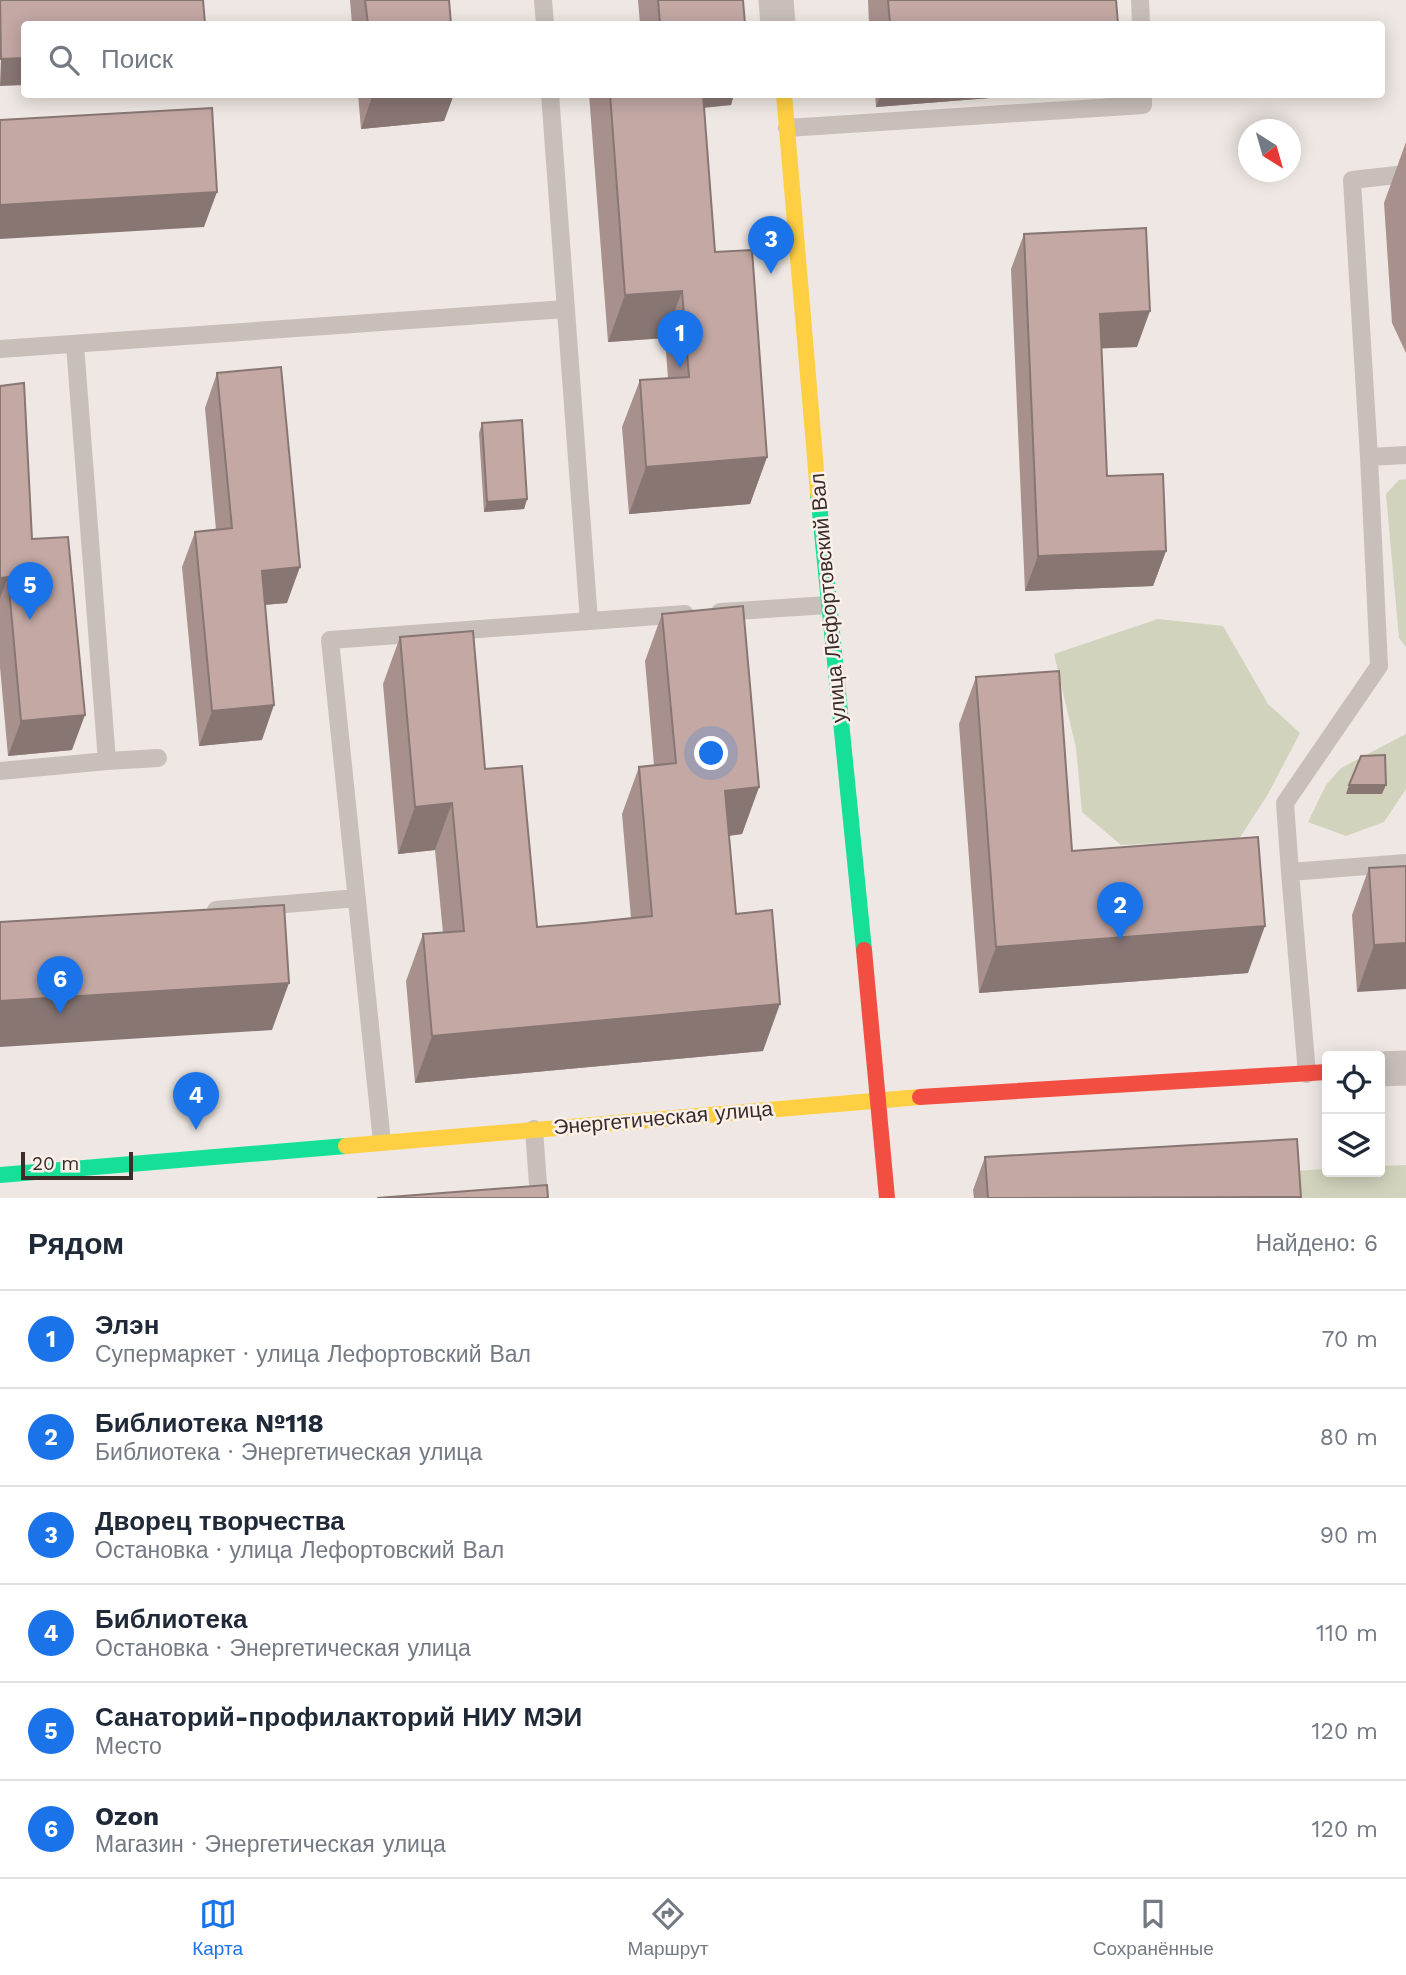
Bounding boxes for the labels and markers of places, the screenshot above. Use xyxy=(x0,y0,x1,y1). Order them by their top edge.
pin: 3 xyxy=(748,216,794,274)
pin: 1 xyxy=(657,310,703,368)
pin: 5 xyxy=(7,562,53,620)
pin: 2 xyxy=(1097,882,1143,940)
pin: 6 xyxy=(37,956,83,1014)
pin: 4 xyxy=(173,1072,219,1130)

